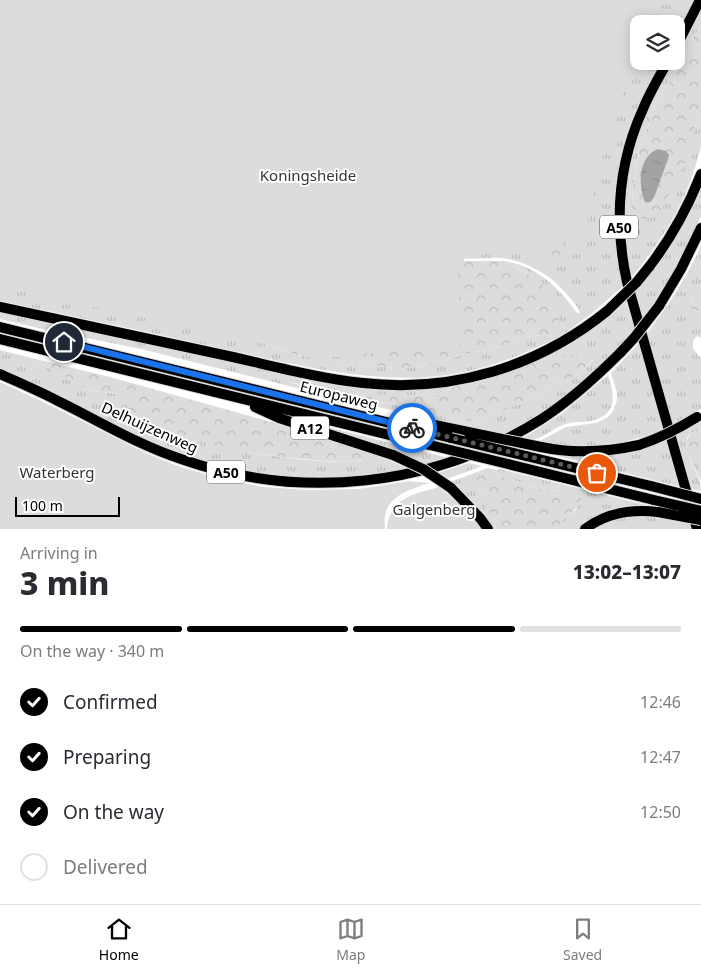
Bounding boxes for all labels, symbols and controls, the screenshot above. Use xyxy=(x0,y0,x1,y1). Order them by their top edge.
map controls xyxy=(630,15,685,70)
button: layers xyxy=(630,15,685,70)
park label: Koningsheide xyxy=(260,165,356,185)
road number: A50 xyxy=(600,216,638,238)
pin xyxy=(43,321,85,363)
icon: home xyxy=(50,328,78,356)
street label: Europaweg xyxy=(298,376,380,414)
street label: Delhuijzenweg xyxy=(99,397,201,457)
courier xyxy=(387,403,437,453)
icon: bike xyxy=(398,414,426,442)
road number: A12 xyxy=(291,416,329,439)
pin xyxy=(576,452,618,494)
icon: bag xyxy=(583,459,611,487)
road number: A50 xyxy=(207,461,245,484)
park label: Waterberg xyxy=(19,462,95,482)
scale bar xyxy=(15,494,120,517)
text: 100 m xyxy=(22,496,63,515)
park label: Galgenberg xyxy=(392,499,476,519)
text: Arriving in xyxy=(20,542,98,564)
text: 13:02–13:07 xyxy=(573,559,681,585)
text: 3 min xyxy=(20,561,109,604)
text: On the way · 340 m xyxy=(20,640,164,662)
icon: check xyxy=(20,688,48,716)
text: Confirmed xyxy=(63,689,158,715)
text: 12:46 xyxy=(640,691,681,713)
icon: check xyxy=(20,743,48,771)
text: Preparing xyxy=(63,744,151,770)
text: 12:47 xyxy=(640,746,681,768)
icon: check xyxy=(20,798,48,826)
text: On the way xyxy=(63,799,164,825)
text: 12:50 xyxy=(640,801,681,823)
text: Delivered xyxy=(63,854,148,880)
tab: Home xyxy=(99,915,139,964)
tab: Map xyxy=(336,915,365,964)
tab: Saved xyxy=(563,915,602,964)

